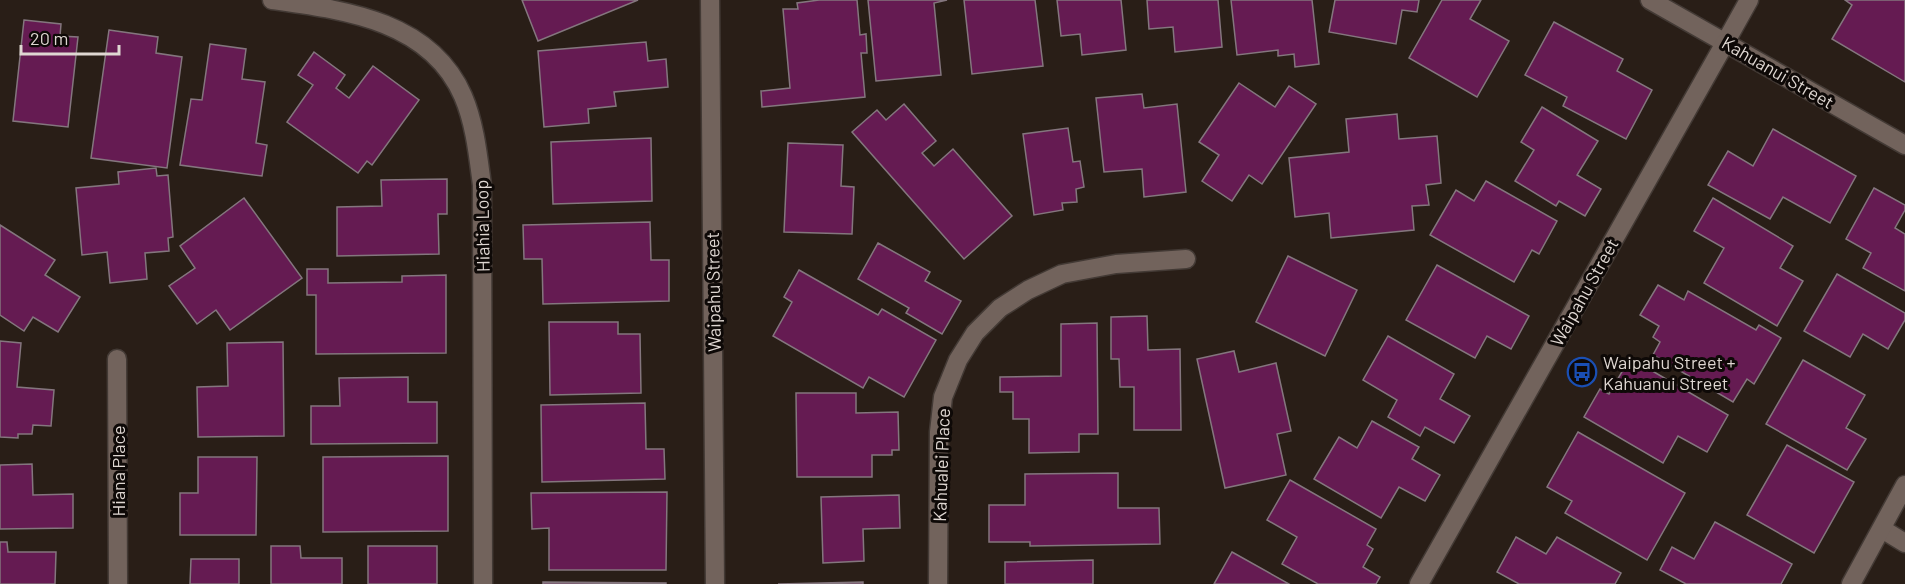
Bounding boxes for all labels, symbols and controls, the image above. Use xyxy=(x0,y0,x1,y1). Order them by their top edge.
scale bar xyxy=(21,18,118,56)
text: 20 m xyxy=(30,27,68,49)
street label: Kahuanui Street xyxy=(1718,31,1838,113)
street label: Hiahia Loop xyxy=(470,180,494,272)
street label: Waipahu Street xyxy=(701,232,725,352)
street label: Waipahu Street xyxy=(1545,234,1623,350)
place label: Waipahu Street + Kahuanui Street xyxy=(1603,351,1736,394)
bus stop icon: Waipahu Street + Kahuanui Street xyxy=(1566,356,1598,388)
street label: Kahualei Place xyxy=(928,408,954,522)
street label: Hiana Place xyxy=(107,426,129,516)

